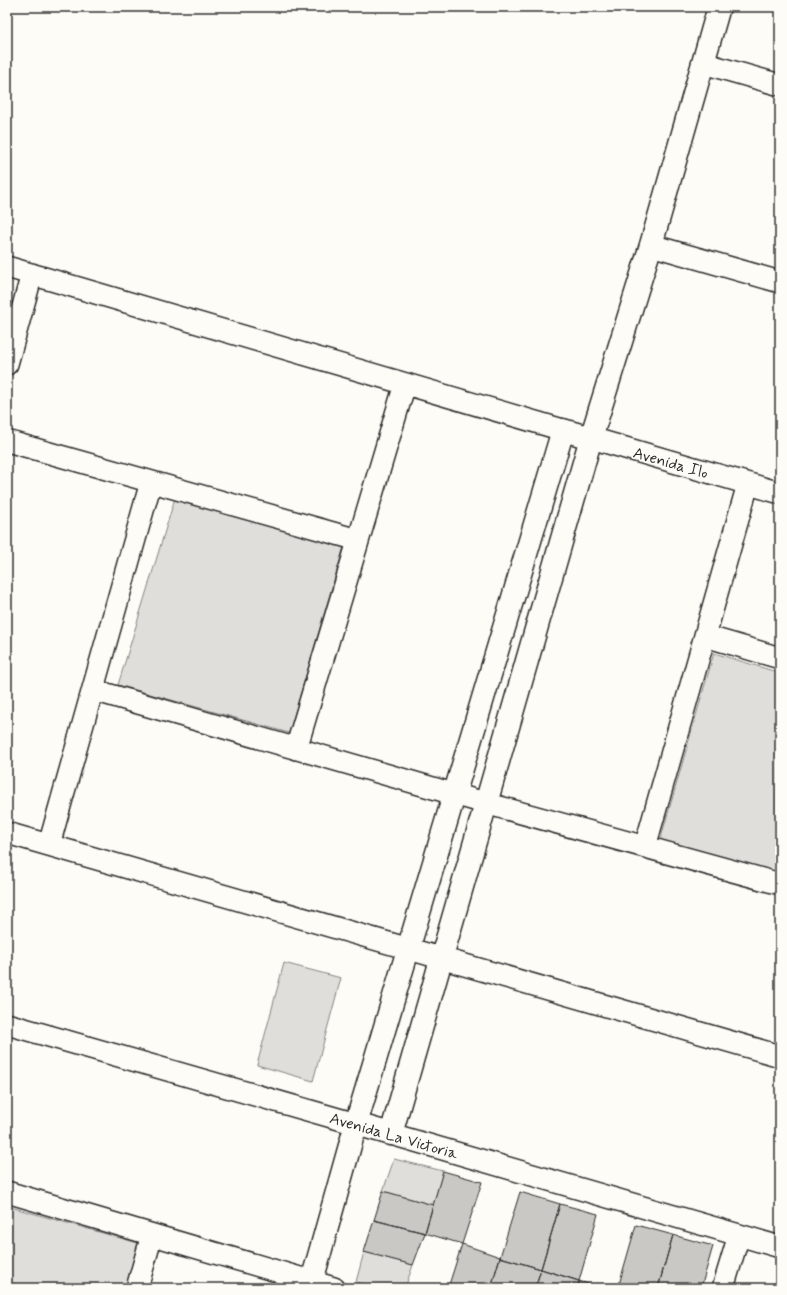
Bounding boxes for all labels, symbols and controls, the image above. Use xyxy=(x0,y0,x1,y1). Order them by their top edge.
street label: Avenida Ilo xyxy=(630,443,711,484)
street label: Avenida La Victoria xyxy=(327,1108,460,1165)

